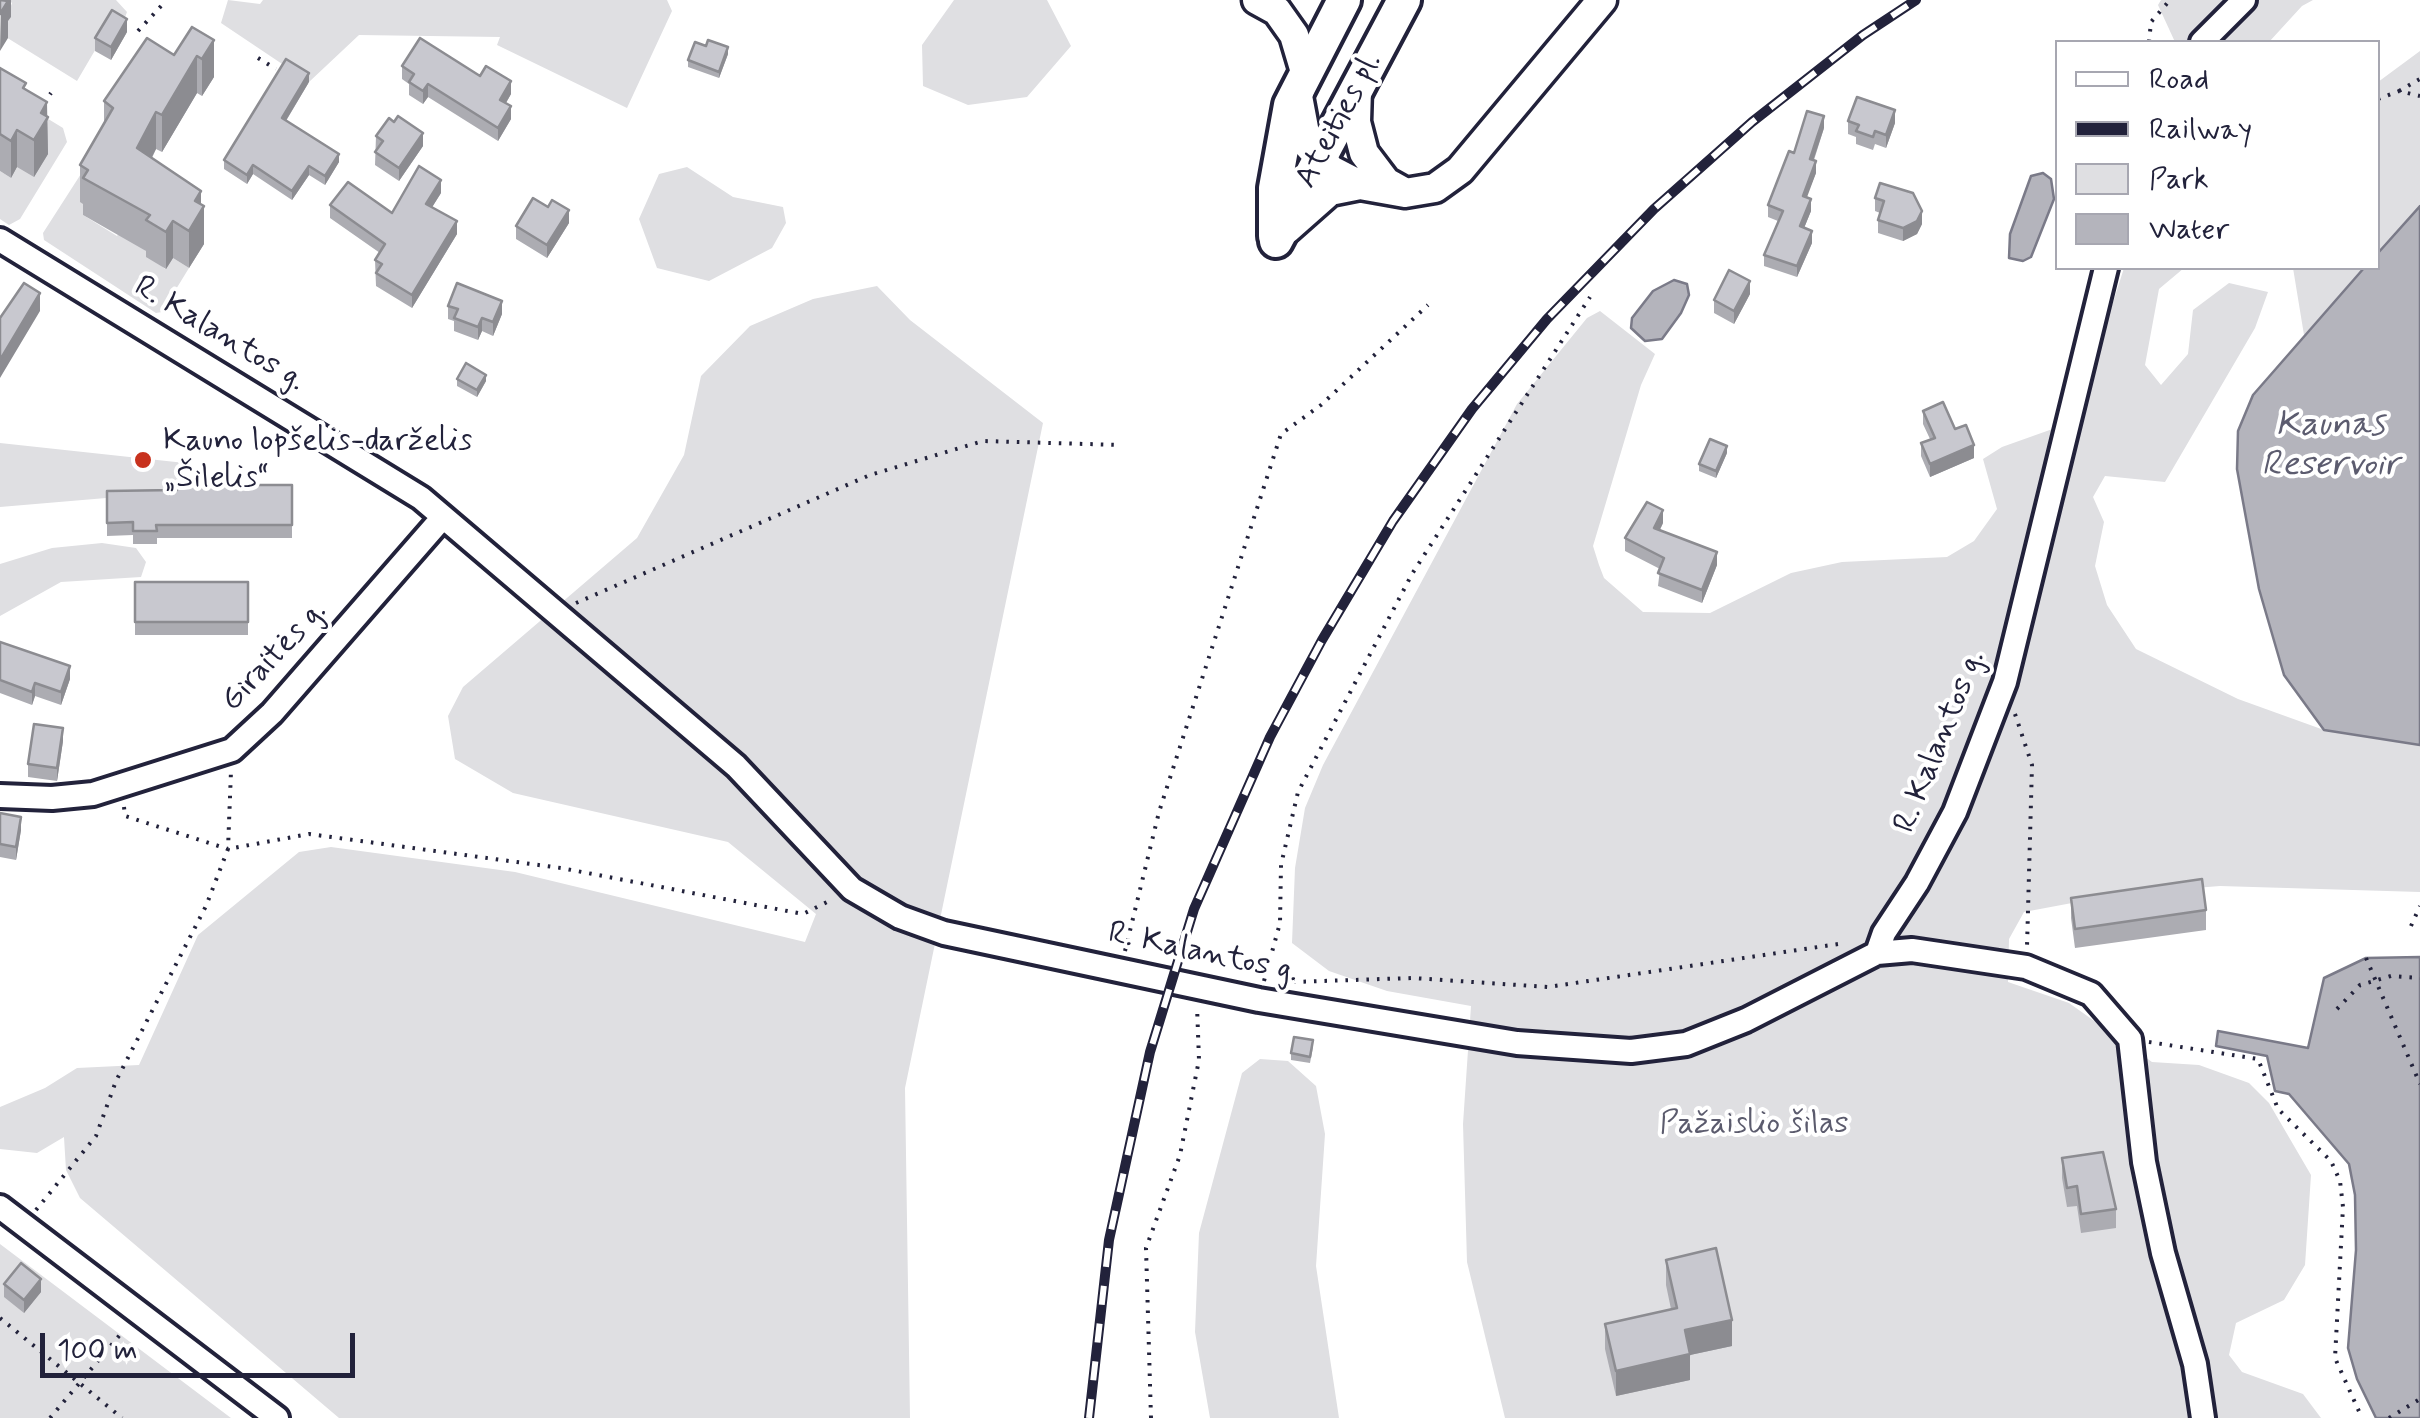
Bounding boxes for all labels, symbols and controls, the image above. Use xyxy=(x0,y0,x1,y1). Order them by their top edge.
legend xyxy=(2055,40,2380,270)
street label: Ateities pl. xyxy=(1288,47,1392,195)
text: Road xyxy=(2149,60,2209,99)
text: Railway xyxy=(2149,110,2252,149)
text: Park xyxy=(2149,160,2209,199)
text: Water xyxy=(2149,210,2229,249)
street label: R. Kalantos g. xyxy=(126,269,312,401)
water label: Kaunas Reservoir xyxy=(2261,406,2399,488)
place label: Kauno lopšelis-darželis „Šilelis“ xyxy=(163,423,472,498)
marker: Kauno lopšelis-darželis „Šilelis“ xyxy=(132,449,154,471)
street label: Giraitės g. xyxy=(214,594,336,720)
street label: R. Kalantos g. xyxy=(1887,645,1995,839)
street label: R. Kalantos g. xyxy=(1104,915,1302,993)
park label: Pažaislio šilas xyxy=(1659,1106,1849,1144)
scale bar xyxy=(45,1313,360,1375)
text: 100 m xyxy=(57,1331,138,1370)

